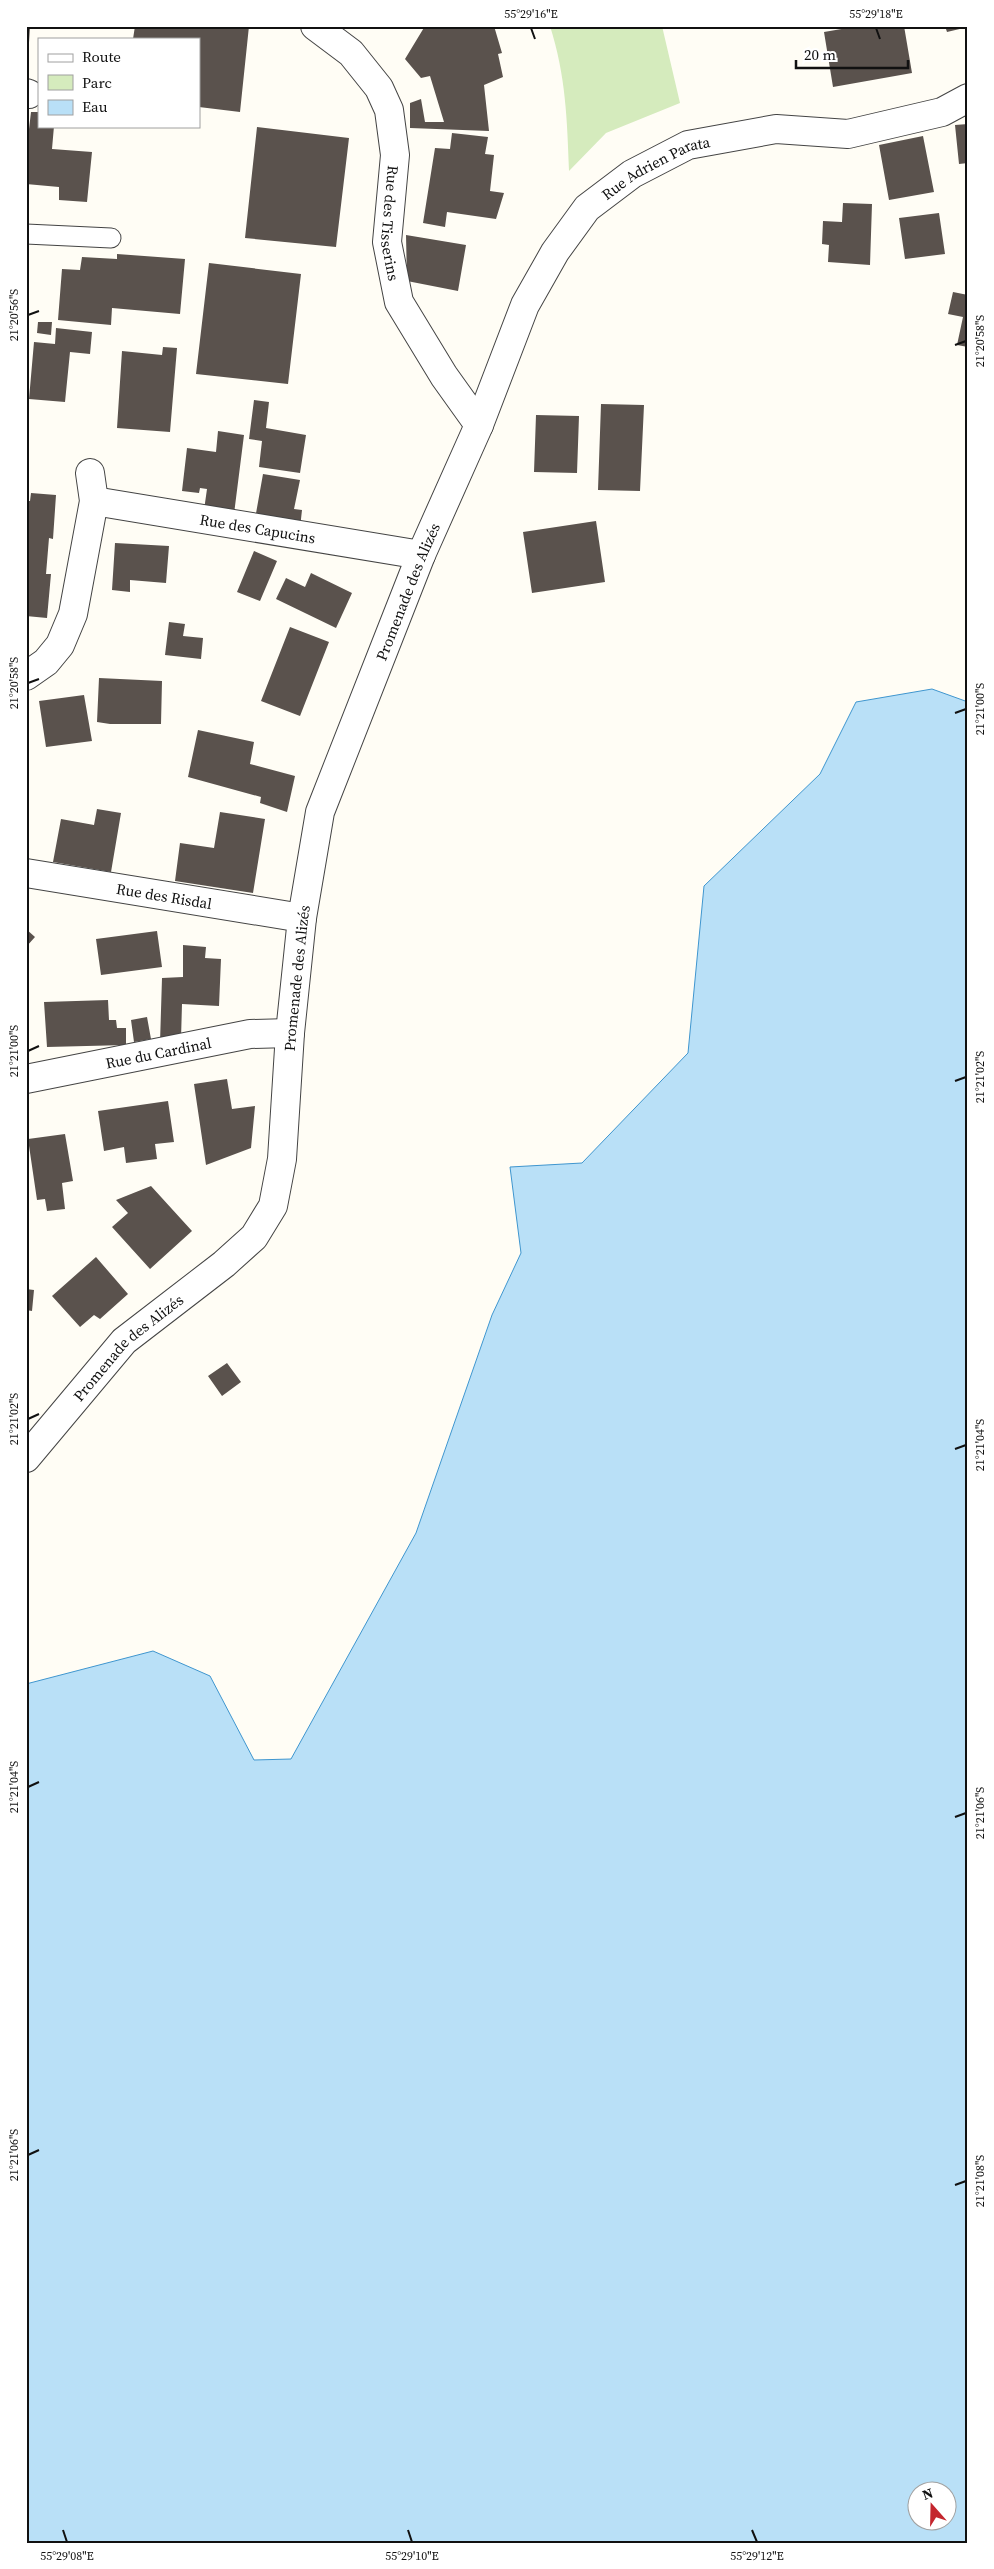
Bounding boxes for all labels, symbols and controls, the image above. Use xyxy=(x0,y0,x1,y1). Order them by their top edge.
text: 55°29'16"E xyxy=(504,6,558,22)
text: 55°29'18"E xyxy=(849,6,903,22)
legend xyxy=(38,38,200,128)
scale bar xyxy=(796,38,909,70)
text: 20 m xyxy=(804,44,836,65)
text: Route xyxy=(82,46,121,67)
text: Parc xyxy=(82,72,112,93)
text: Eau xyxy=(82,96,108,117)
street label: Rue Adrien Parata xyxy=(597,131,712,204)
street label: Rue des Tisserins xyxy=(376,165,405,283)
text: 21°20'56"S xyxy=(6,289,22,341)
text: 21°20'58"S xyxy=(972,315,988,367)
street label: Rue des Capucins xyxy=(198,508,317,548)
street label: Promenade des Alizés xyxy=(370,519,445,663)
text: 21°20'58"S xyxy=(6,657,22,709)
text: 21°21'00"S xyxy=(972,683,988,735)
street label: Rue des Risdal xyxy=(115,877,214,914)
street label: Promenade des Alizés xyxy=(278,903,315,1052)
text: 21°21'00"S xyxy=(6,1025,22,1077)
street label: Rue du Cardinal xyxy=(104,1031,214,1073)
text: 21°21'02"S xyxy=(972,1051,988,1103)
street label: Promenade des Alizés xyxy=(68,1289,187,1405)
text: 21°21'02"S xyxy=(6,1393,22,1445)
text: 21°21'04"S xyxy=(972,1419,988,1471)
text: 21°21'04"S xyxy=(6,1761,22,1813)
text: 21°21'06"S xyxy=(972,1787,988,1839)
text: 21°21'06"S xyxy=(6,2129,22,2181)
text: 21°21'08"S xyxy=(972,2155,988,2207)
north arrow xyxy=(906,2482,956,2532)
text: N xyxy=(919,2483,936,2505)
text: 55°29'08"E xyxy=(40,2548,94,2564)
text: 55°29'10"E xyxy=(385,2548,439,2564)
text: 55°29'12"E xyxy=(730,2548,784,2564)

